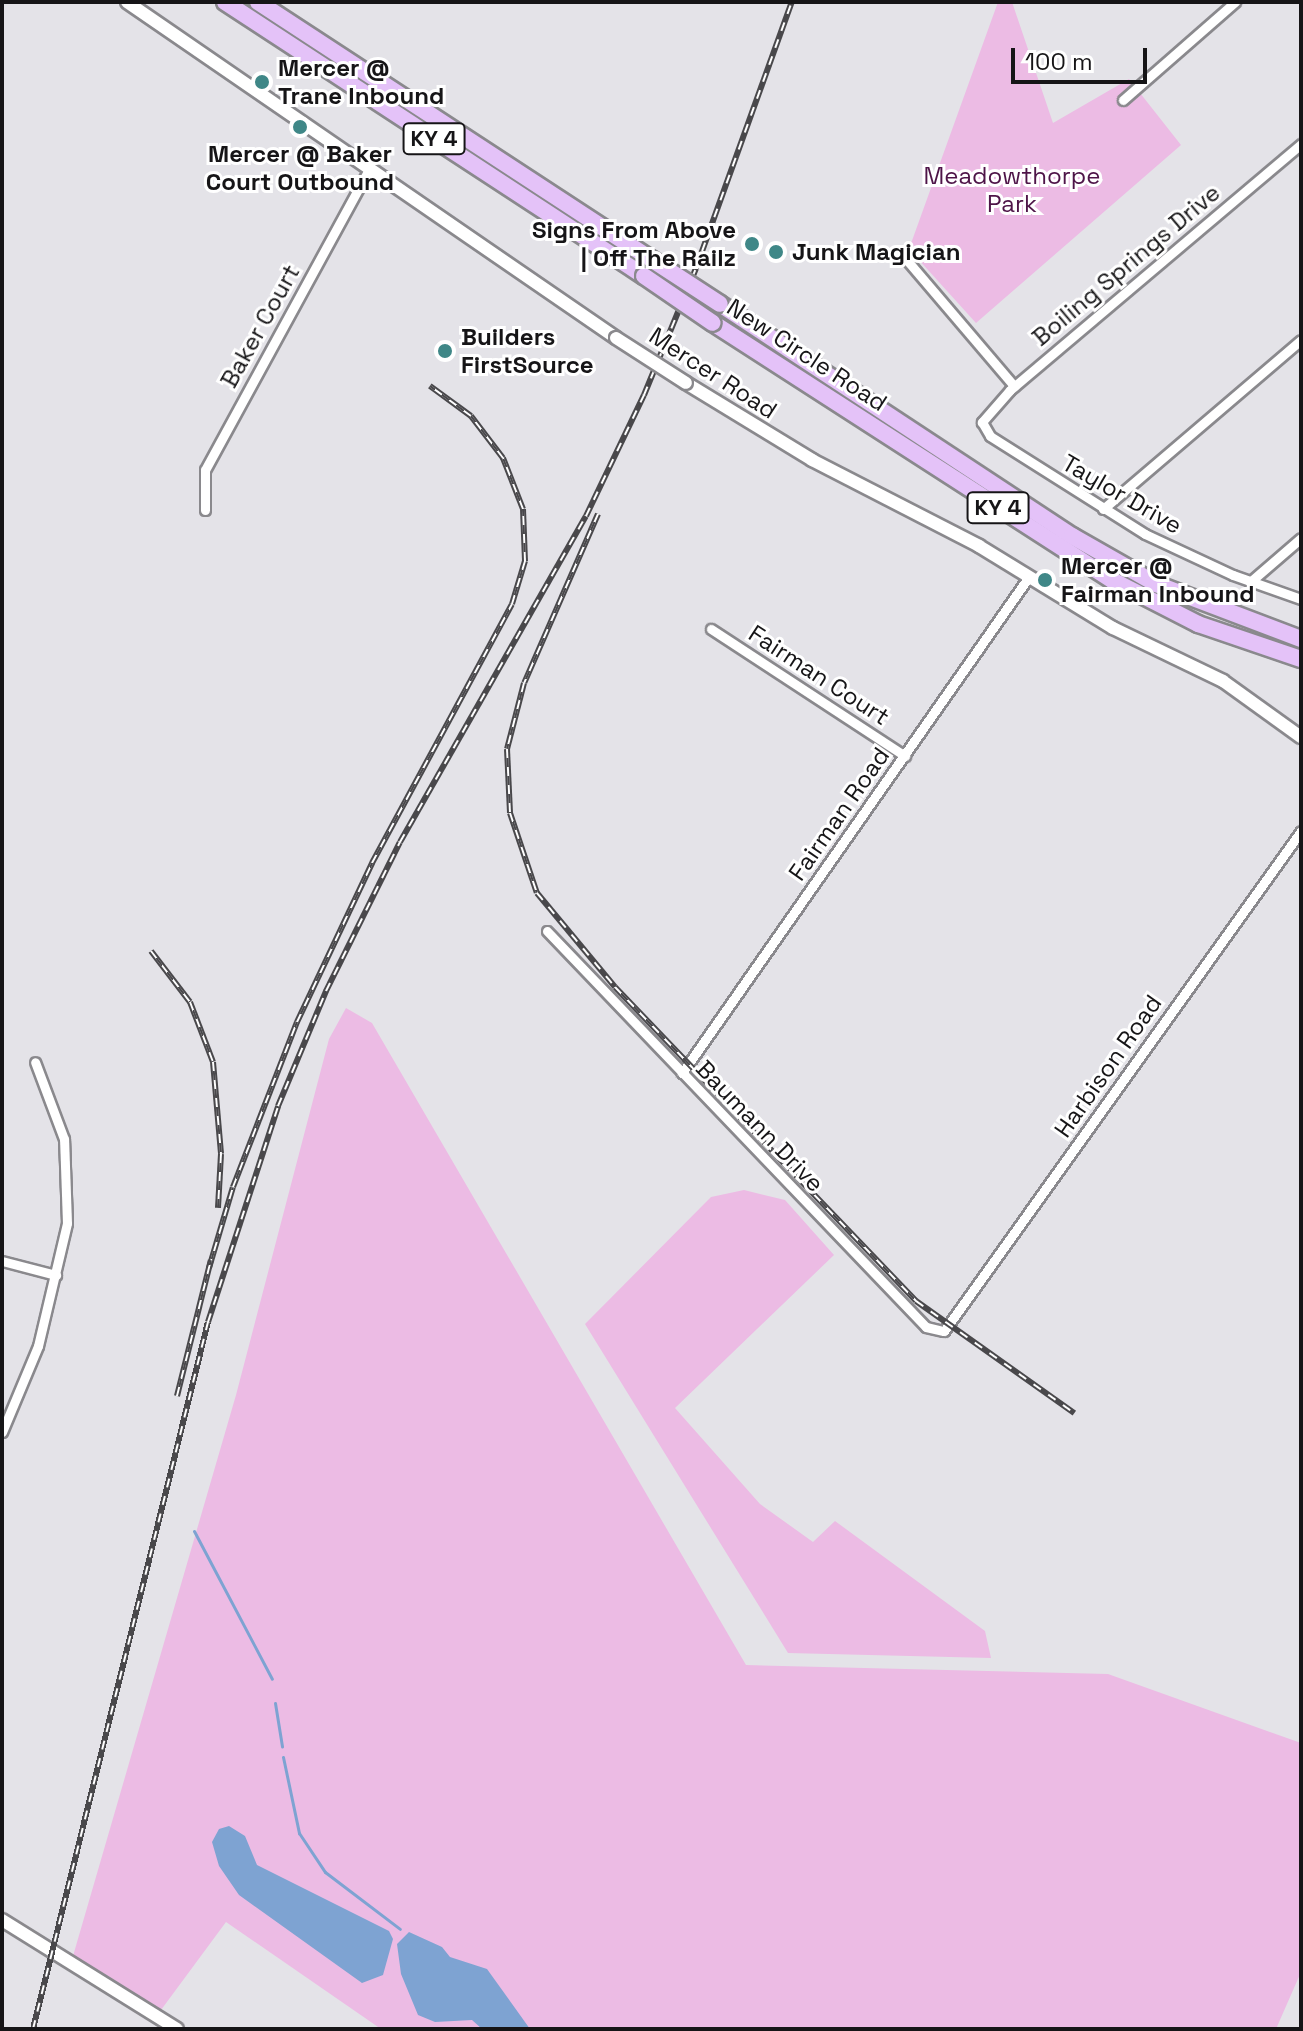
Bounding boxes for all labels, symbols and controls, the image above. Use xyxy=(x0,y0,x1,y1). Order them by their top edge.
scale bar xyxy=(1015,32,1151,82)
text: 100 m xyxy=(1025,46,1093,77)
place label: Mercer @ Trane Inbound xyxy=(278,54,444,110)
marker: Mercer @ Trane Inbound xyxy=(253,73,271,91)
marker: Mercer @ Baker Court Outbound xyxy=(291,118,309,136)
road number: KY 4 xyxy=(402,121,466,157)
place label: Mercer @ Baker Court Outbound xyxy=(206,140,394,196)
park label: Meadowthorpe Park xyxy=(923,162,1101,218)
street label: Boiling Springs Drive xyxy=(1026,178,1226,352)
place label: Signs From Above | Off The Railz xyxy=(532,216,736,272)
marker: Signs From Above | Off The Railz xyxy=(743,235,761,253)
place label: Junk Magician xyxy=(792,238,961,266)
marker: Junk Magician xyxy=(767,243,785,261)
street label: Baker Court xyxy=(214,259,306,393)
street label: New Circle Road xyxy=(722,293,892,417)
street label: Mercer Road xyxy=(644,321,782,425)
place label: Builders FirstSource xyxy=(461,323,594,379)
marker: Builders FirstSource xyxy=(436,342,454,360)
street label: Taylor Drive xyxy=(1057,448,1187,540)
road number: KY 4 xyxy=(966,490,1030,526)
place label: Mercer @ Fairman Inbound xyxy=(1061,552,1255,608)
marker: Mercer @ Fairman Inbound xyxy=(1036,571,1054,589)
street label: Fairman Court xyxy=(743,619,895,731)
street label: Fairman Road xyxy=(783,742,895,886)
street label: Harbison Road xyxy=(1048,989,1168,1143)
street label: Baumann Drive xyxy=(690,1054,830,1198)

